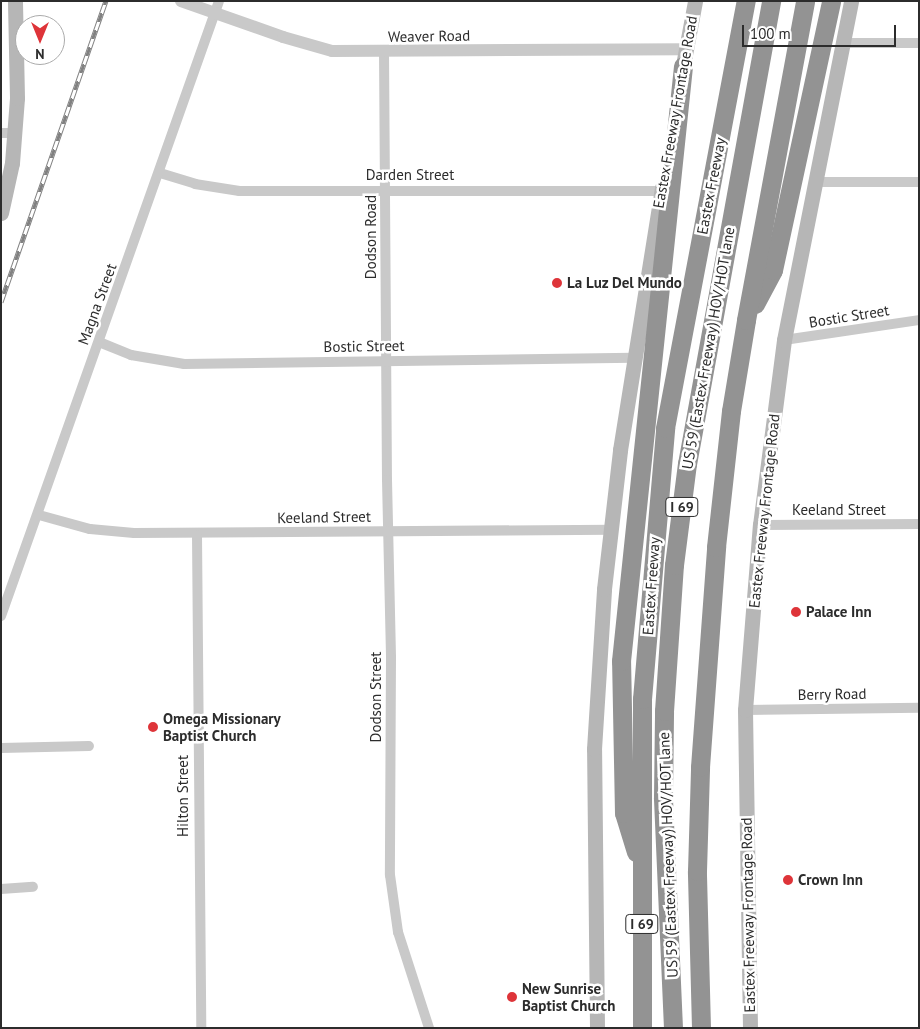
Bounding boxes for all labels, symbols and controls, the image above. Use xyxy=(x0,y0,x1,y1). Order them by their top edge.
street label: Eastex Freeway Frontage Road xyxy=(649,14,701,210)
north arrow xyxy=(15,15,65,65)
scale bar xyxy=(745,15,899,47)
text: 100 m xyxy=(750,24,791,43)
street label: Weaver Road xyxy=(388,26,470,46)
text: N xyxy=(35,45,45,63)
street label: Eastex Freeway xyxy=(693,136,729,236)
street label: Darden Street xyxy=(366,166,454,184)
street label: Dodson Road xyxy=(362,195,380,279)
street label: US 59 (Eastex Freeway) HOV/HOT lane xyxy=(678,225,738,471)
street label: Magna Street xyxy=(74,261,120,347)
place label: La Luz Del Mundo xyxy=(567,274,682,292)
marker: La Luz Del Mundo xyxy=(551,277,563,289)
street label: Bostic Street xyxy=(807,301,891,331)
street label: Bostic Street xyxy=(323,336,405,356)
street label: Eastex Freeway Frontage Road xyxy=(745,413,783,609)
road number: I 69 xyxy=(664,496,700,518)
street label: Keeland Street xyxy=(792,501,886,519)
street label: Keeland Street xyxy=(277,507,371,527)
street label: Eastex Freeway xyxy=(639,536,663,636)
place label: Palace Inn xyxy=(806,603,872,621)
marker: Palace Inn xyxy=(790,606,802,618)
street label: Dodson Street xyxy=(367,652,385,742)
street label: Berry Road xyxy=(797,684,867,704)
place label: Omega Missionary Baptist Church xyxy=(163,709,281,744)
marker: Omega Missionary Baptist Church xyxy=(147,721,159,733)
street label: US 59 (Eastex Freeway) HOV/HOT lane xyxy=(655,731,681,979)
street label: Hilton Street xyxy=(174,755,192,837)
street label: Eastex Freeway Frontage Road xyxy=(737,817,759,1013)
place label: Crown Inn xyxy=(798,871,863,889)
marker: Crown Inn xyxy=(782,874,794,886)
road number: I 69 xyxy=(624,912,660,936)
place label: New Sunrise Baptist Church xyxy=(522,979,616,1014)
marker: New Sunrise Baptist Church xyxy=(506,991,518,1003)

